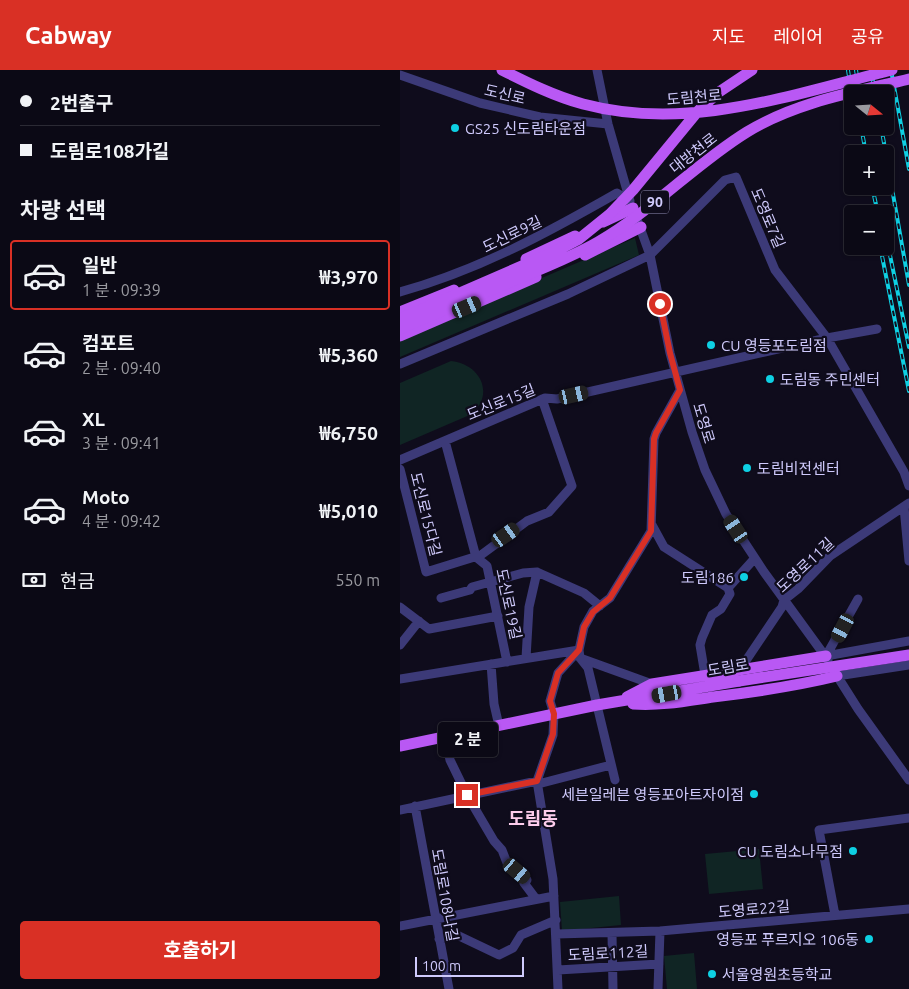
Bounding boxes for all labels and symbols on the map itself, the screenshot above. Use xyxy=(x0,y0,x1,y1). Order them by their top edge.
street label: 도신로 xyxy=(483,81,527,107)
north arrow xyxy=(844,85,894,135)
street label: 도림천로 xyxy=(666,86,722,108)
place label: GS25 신도림타운점 xyxy=(465,120,586,137)
marker: GS25 신도림타운점 xyxy=(449,122,461,134)
street label: 대방천로 xyxy=(666,129,720,177)
street label: 도영로7길 xyxy=(748,185,788,251)
road number: 90 xyxy=(641,190,669,214)
street label: 도신로9길 xyxy=(480,212,544,256)
route start xyxy=(649,293,671,315)
car xyxy=(450,294,483,320)
place label: CU 영등포도림점 xyxy=(721,337,827,354)
marker: CU 영등포도림점 xyxy=(705,339,717,351)
place label: 도림동 주민센터 xyxy=(780,371,880,388)
marker: 도림동 주민센터 xyxy=(764,373,776,385)
street label: 도신로15길 xyxy=(464,381,538,423)
car xyxy=(557,384,590,406)
street label: 도영로 xyxy=(690,401,718,445)
place label: 도림비전센터 xyxy=(757,460,840,477)
marker: 도림비전센터 xyxy=(741,462,753,474)
street label: 도신로15다길 xyxy=(407,470,445,558)
car xyxy=(721,512,750,546)
car xyxy=(489,520,522,550)
street label: 도영로11길 xyxy=(773,534,837,596)
street label: 도신로19길 xyxy=(493,567,525,641)
place label: 도림186 xyxy=(681,569,734,586)
marker: 도림186 xyxy=(738,571,750,583)
car xyxy=(829,611,856,645)
street label: 도림로 xyxy=(706,655,750,679)
car xyxy=(650,684,683,704)
callout: 2 분 xyxy=(437,722,497,758)
route end xyxy=(456,784,478,806)
place label: 세븐일레븐 영등포아트자이점 xyxy=(561,786,744,803)
marker: 세븐일레븐 영등포아트자이점 xyxy=(748,788,760,800)
district label: 도림동 xyxy=(508,808,558,828)
place label: CU 도림소나무점 xyxy=(737,843,843,860)
marker: CU 도림소나무점 xyxy=(847,845,859,857)
street label: 도림로108나길 xyxy=(428,847,462,943)
car xyxy=(500,856,533,886)
street label: 도영로22길 xyxy=(717,897,791,921)
place label: 영등포 푸르지오 106동 xyxy=(716,931,859,948)
marker: 영등포 푸르지오 106동 xyxy=(863,933,875,945)
street label: 도림로112길 xyxy=(567,942,649,964)
scale bar xyxy=(415,954,524,977)
place label: 서울영원초등학교 xyxy=(722,966,832,983)
marker: 서울영원초등학교 xyxy=(706,968,718,980)

